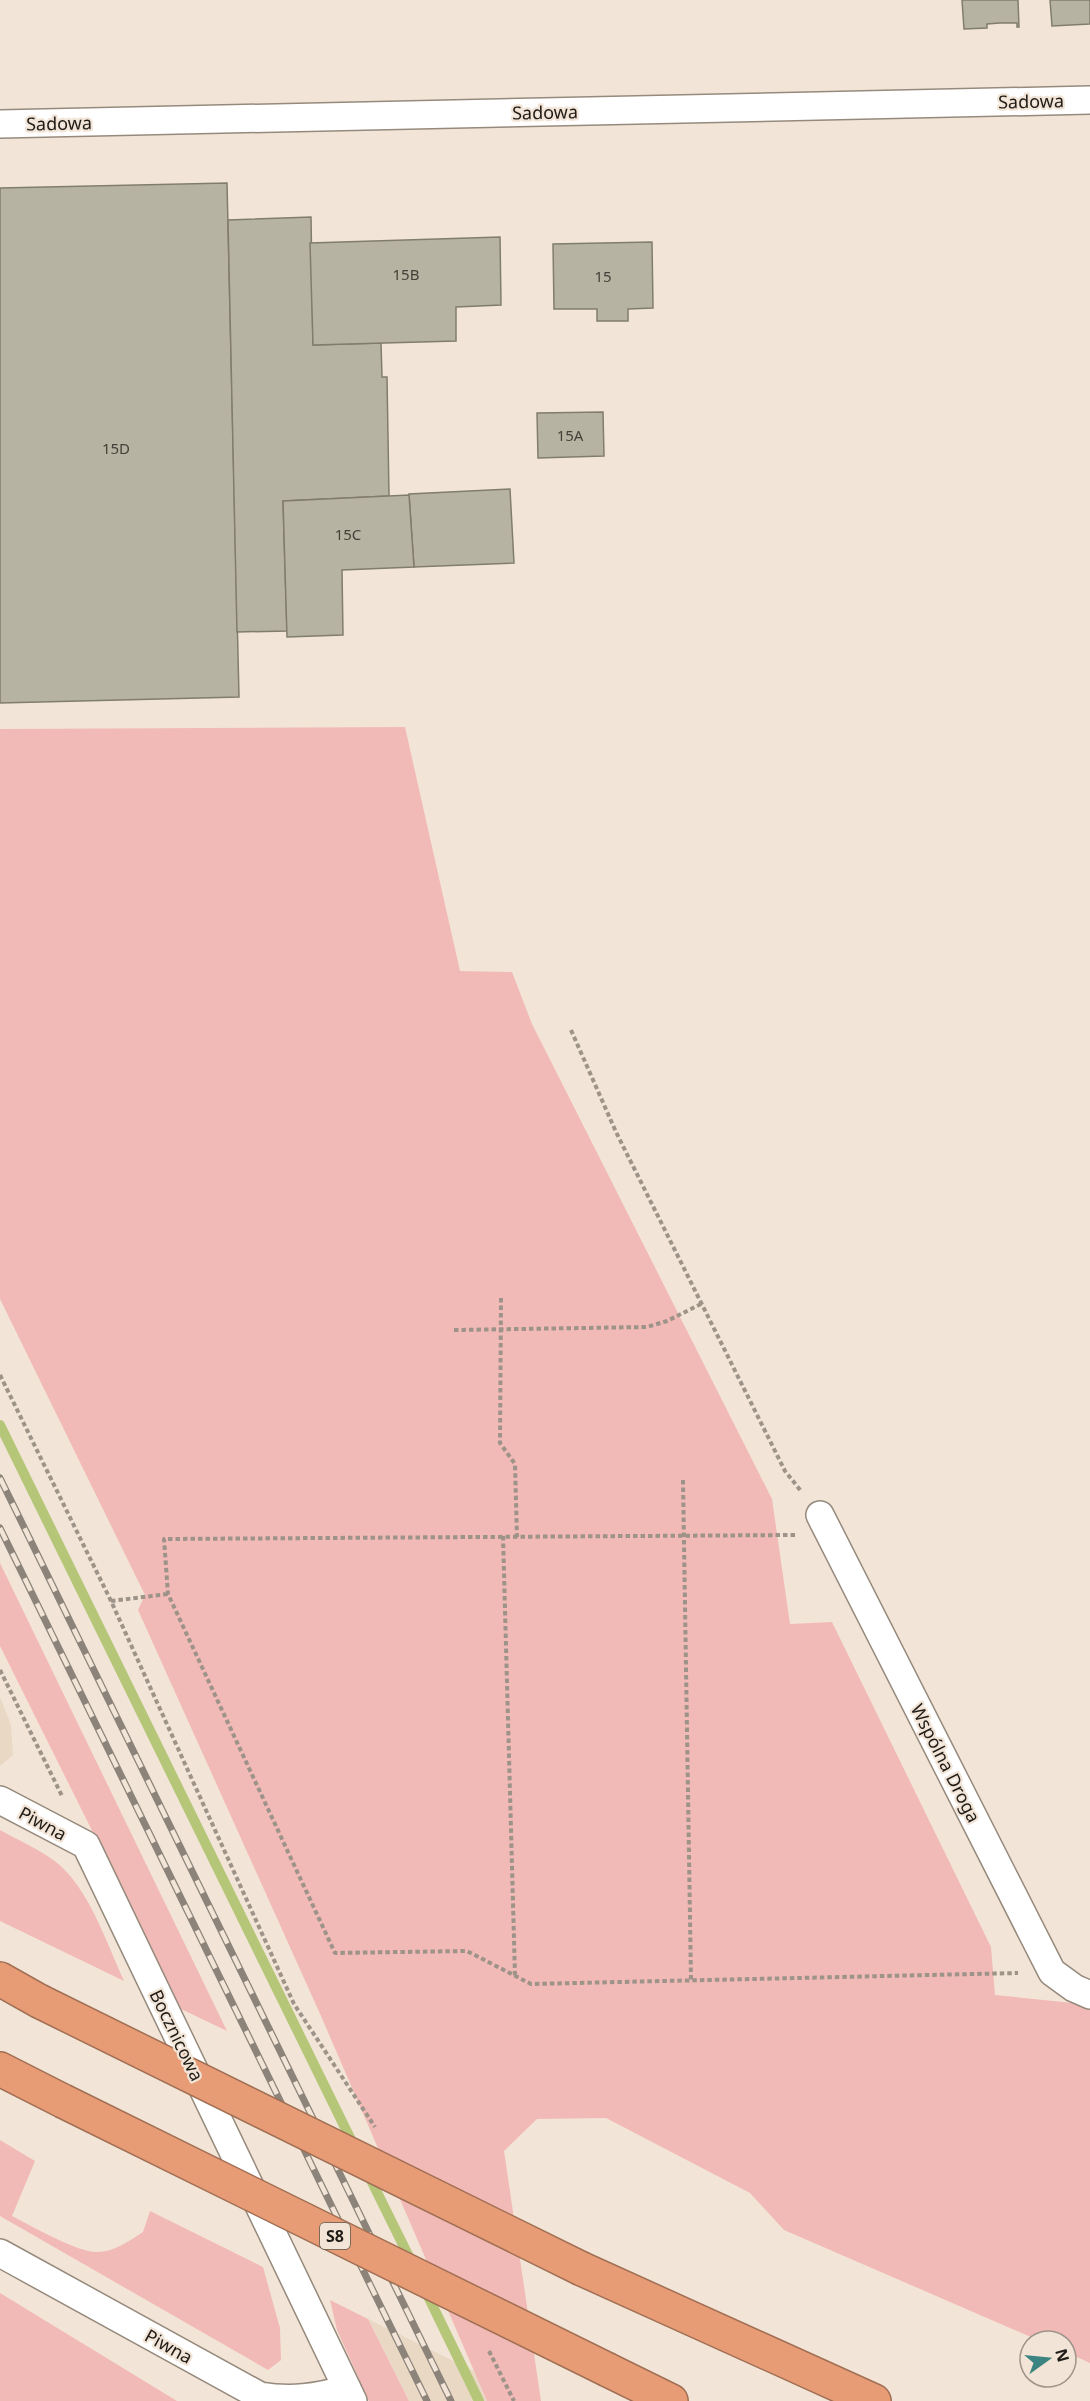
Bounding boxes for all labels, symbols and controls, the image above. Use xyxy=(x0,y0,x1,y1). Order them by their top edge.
street label: Sadowa xyxy=(998,88,1064,114)
street label: Sadowa xyxy=(512,99,578,125)
street label: Sadowa xyxy=(26,110,92,136)
house number: 15B xyxy=(393,264,419,284)
house number: 15 xyxy=(594,266,612,286)
house number: 15A xyxy=(557,425,584,445)
house number: 15D xyxy=(102,438,130,458)
house number: 15C xyxy=(335,524,362,544)
street label: Wspólna Droga xyxy=(906,1700,986,1826)
street label: Piwna xyxy=(15,1800,71,1846)
street label: Bocznicowa xyxy=(145,1985,209,2085)
road number: S8 xyxy=(320,2223,350,2249)
street label: Piwna xyxy=(141,2323,197,2369)
north arrow xyxy=(1018,2329,1078,2389)
text: N xyxy=(1050,2346,1075,2364)

